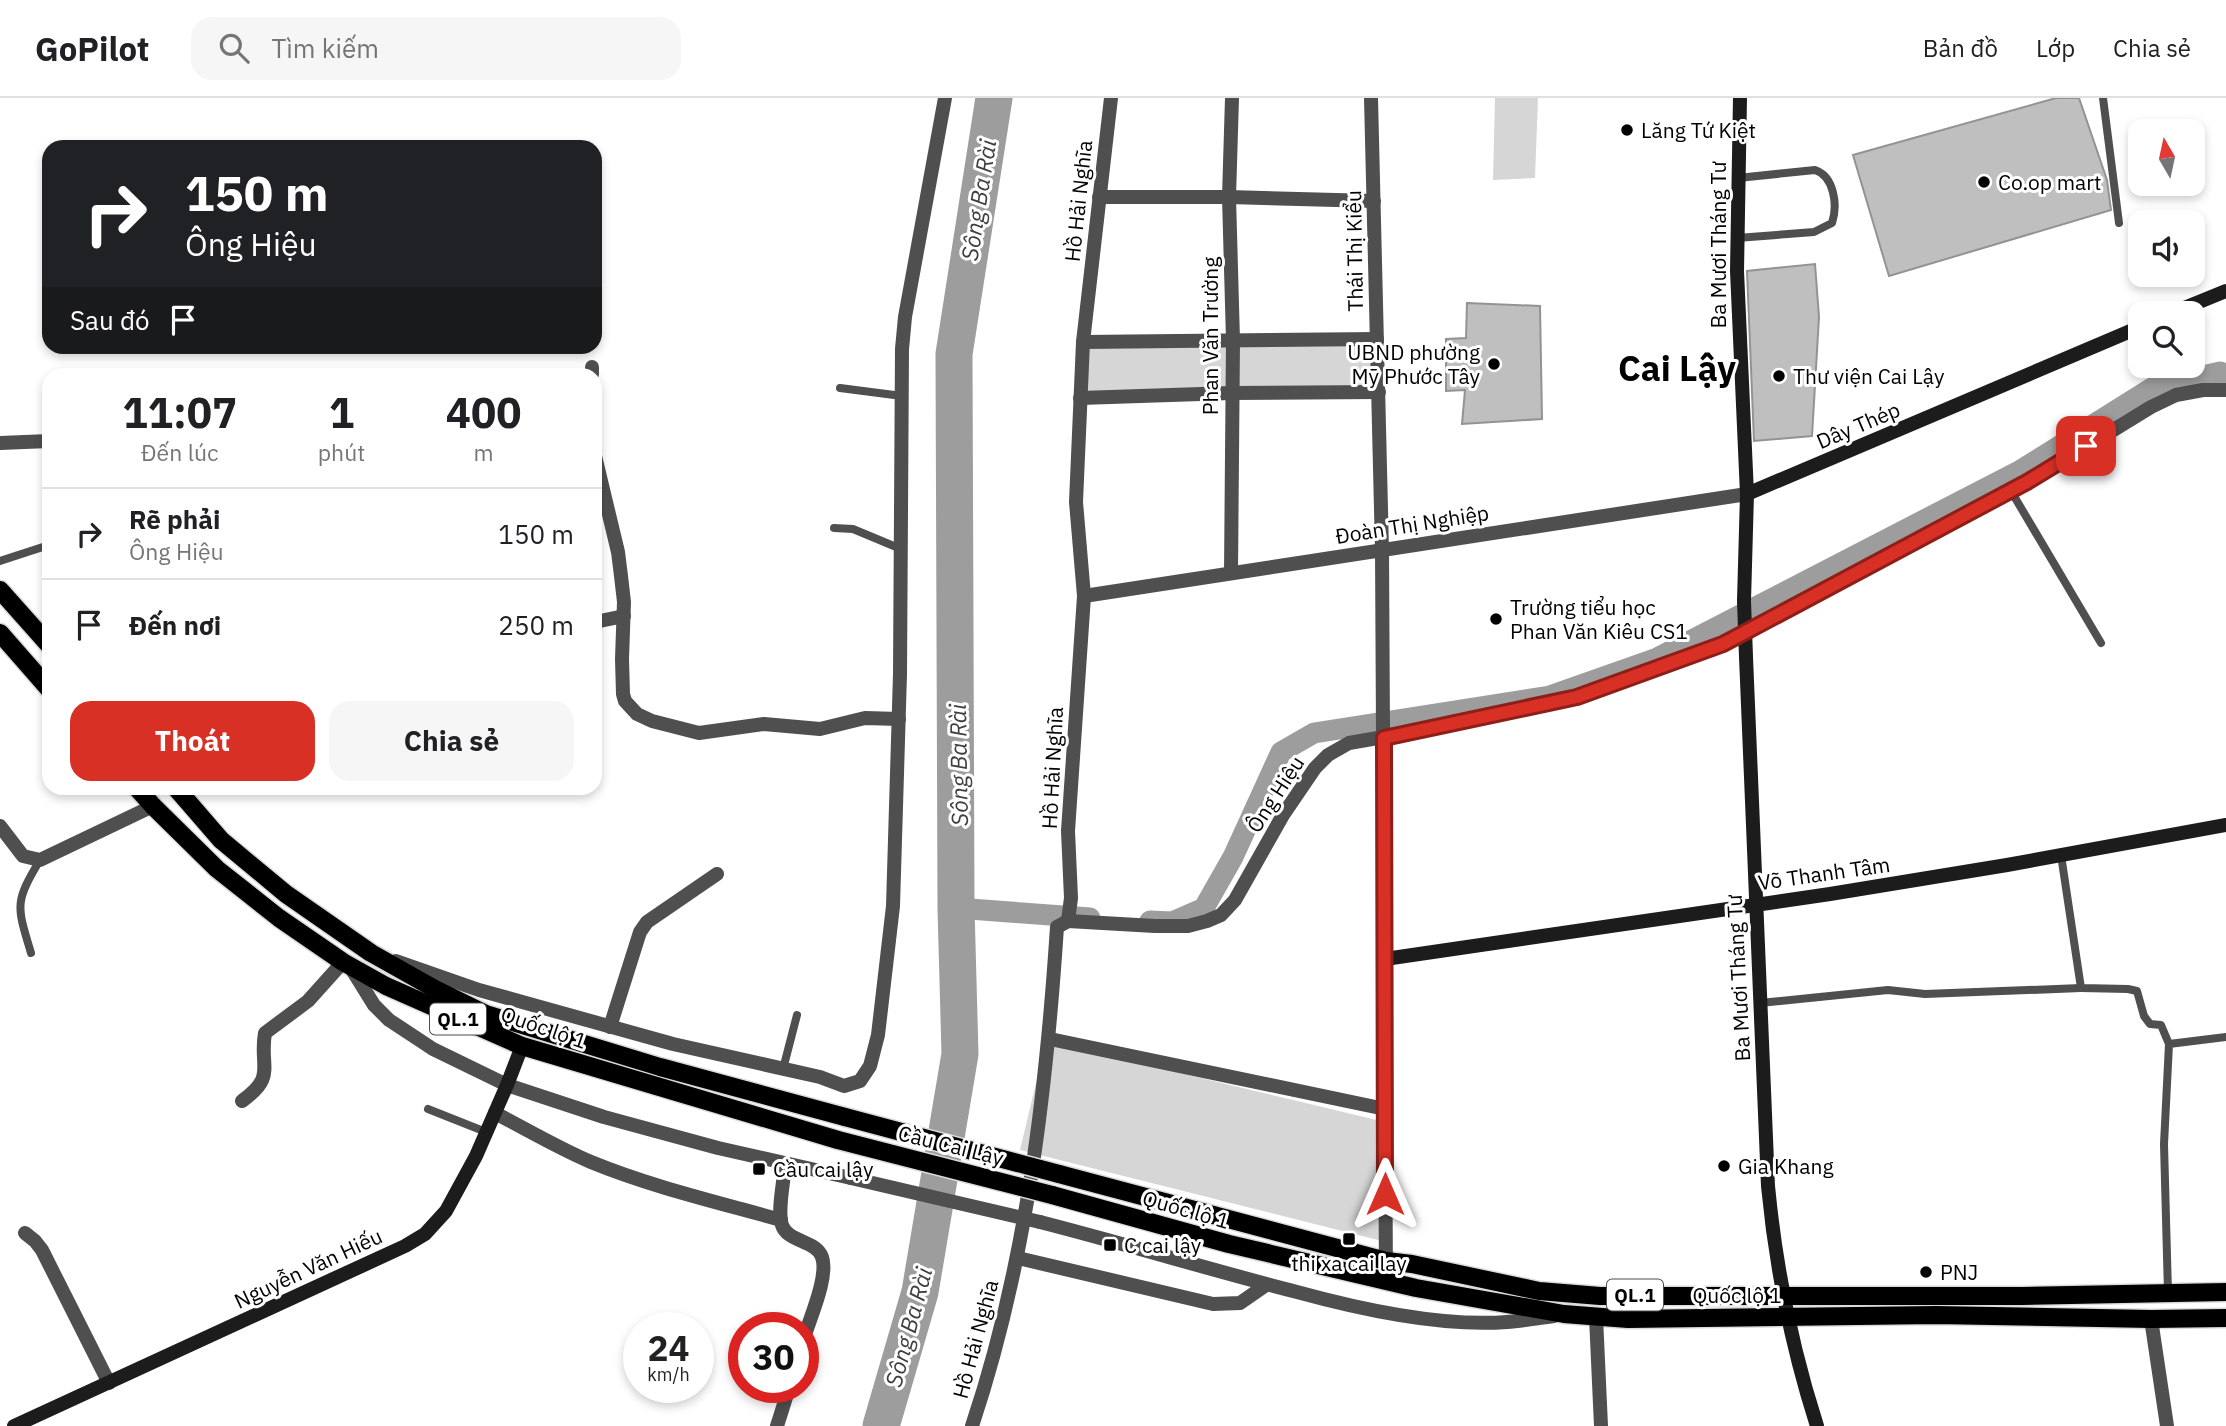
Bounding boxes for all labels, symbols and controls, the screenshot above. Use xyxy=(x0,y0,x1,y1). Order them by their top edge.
search box xyxy=(191,17,681,80)
text: GoPilot xyxy=(35,27,149,70)
icon: search xyxy=(215,29,253,67)
text: Tìm kiếm xyxy=(271,31,379,65)
text: Bản đồ xyxy=(1923,32,1998,64)
text: Lớp xyxy=(2036,32,2075,64)
text: Chia sẻ xyxy=(2113,32,2191,64)
place label: Lăng Tứ Kiệt xyxy=(1641,116,1756,144)
north arrow xyxy=(2128,119,2205,196)
map controls xyxy=(2128,119,2205,378)
marker: Lăng Tứ Kiệt xyxy=(1619,122,1635,138)
water label: Sông Ba Rài xyxy=(954,136,1003,263)
street label: Hồ Hải Nghĩa xyxy=(1058,139,1098,263)
text: 150 m xyxy=(185,161,329,224)
street label: Ba Mươi Tháng Tư xyxy=(1704,162,1732,328)
icon: right xyxy=(70,168,161,259)
place label: Co.op mart xyxy=(1998,168,2102,196)
marker: Co.op mart xyxy=(1976,174,1992,190)
street label: Thái Thị Kiểu xyxy=(1339,190,1369,312)
button: sound xyxy=(2128,210,2205,287)
text: Ông Hiệu xyxy=(185,223,317,265)
street label: Phan Văn Trường xyxy=(1196,257,1224,415)
icon: arrive xyxy=(164,301,202,339)
button: search xyxy=(2128,301,2205,378)
text: Sau đó xyxy=(70,303,150,337)
place label: UBND phường Mỹ Phước Tây xyxy=(1347,338,1481,390)
district label: Cai Lậy xyxy=(1618,345,1736,391)
marker: UBND phường Mỹ Phước Tây xyxy=(1486,356,1502,372)
place label: Thư viện Cai Lậy xyxy=(1793,362,1945,390)
marker: Thư viện Cai Lậy xyxy=(1771,368,1787,384)
text: 11:07 xyxy=(123,385,237,440)
text: 1 xyxy=(329,385,354,440)
text: 400 xyxy=(446,385,521,440)
street label: Dây Thép xyxy=(1812,395,1904,455)
pin xyxy=(2056,416,2116,476)
icon: arrive xyxy=(2067,427,2105,465)
text: Đến lúc xyxy=(141,437,219,467)
text: phút xyxy=(318,437,365,467)
text: m xyxy=(474,437,494,467)
street label: Đoàn Thị Nghiệp xyxy=(1333,498,1491,550)
text: Rẽ phải xyxy=(129,502,220,536)
icon: right xyxy=(70,515,108,553)
text: 150 m xyxy=(498,517,574,551)
text: Ông Hiệu xyxy=(129,536,224,566)
place label: Trường tiểu học Phan Văn Kiêu CS1 xyxy=(1510,593,1688,645)
icon: arrive xyxy=(70,606,108,644)
text: Đến nơi xyxy=(129,608,221,642)
text: 250 m xyxy=(498,608,574,642)
marker: Trường tiểu học Phan Văn Kiêu CS1 xyxy=(1488,611,1504,627)
button: Thoát xyxy=(70,701,315,781)
button: Chia sẻ xyxy=(329,701,574,781)
water label: Sông Ba Rài xyxy=(942,703,974,826)
street label: Hồ Hải Nghĩa xyxy=(1035,706,1069,830)
street label: Ông Hiệu xyxy=(1240,750,1310,838)
street label: Võ Thanh Tâm xyxy=(1756,850,1892,896)
street label: Ba Mươi Tháng Tư xyxy=(1720,894,1756,1062)
street label: Quốc lộ 1 xyxy=(497,999,591,1055)
road number: QL.1 xyxy=(430,1004,486,1035)
street label: Cầu Cai Lậy xyxy=(895,1118,1007,1172)
place label: Gia Khang xyxy=(1738,1152,1834,1180)
place label: Cầu cai lậy xyxy=(773,1155,874,1183)
position arrow xyxy=(1348,1157,1422,1231)
marker: Gia Khang xyxy=(1716,1158,1732,1174)
marker: Cầu cai lậy xyxy=(751,1161,767,1177)
street label: Quốc lộ 1 xyxy=(1139,1183,1233,1235)
street label: Nguyễn Văn Hiếu xyxy=(229,1221,387,1315)
place label: C cai lậy xyxy=(1124,1231,1202,1259)
marker: thi xa cai lay xyxy=(1341,1231,1357,1247)
marker: C cai lậy xyxy=(1102,1237,1118,1253)
place label: thi xa cai lay xyxy=(1291,1249,1407,1277)
place label: PNJ xyxy=(1940,1258,1978,1286)
water label: Sông Ba Rài xyxy=(878,1263,939,1390)
marker: PNJ xyxy=(1918,1264,1934,1280)
street label: Hồ Hải Nghĩa xyxy=(946,1276,1004,1402)
road number: QL.1 xyxy=(1607,1280,1663,1310)
street label: Quốc lộ 1 xyxy=(1692,1281,1782,1309)
speed limit sign: 30 xyxy=(728,1312,819,1403)
text: 24 xyxy=(647,1325,690,1371)
text: km/h xyxy=(647,1363,690,1386)

